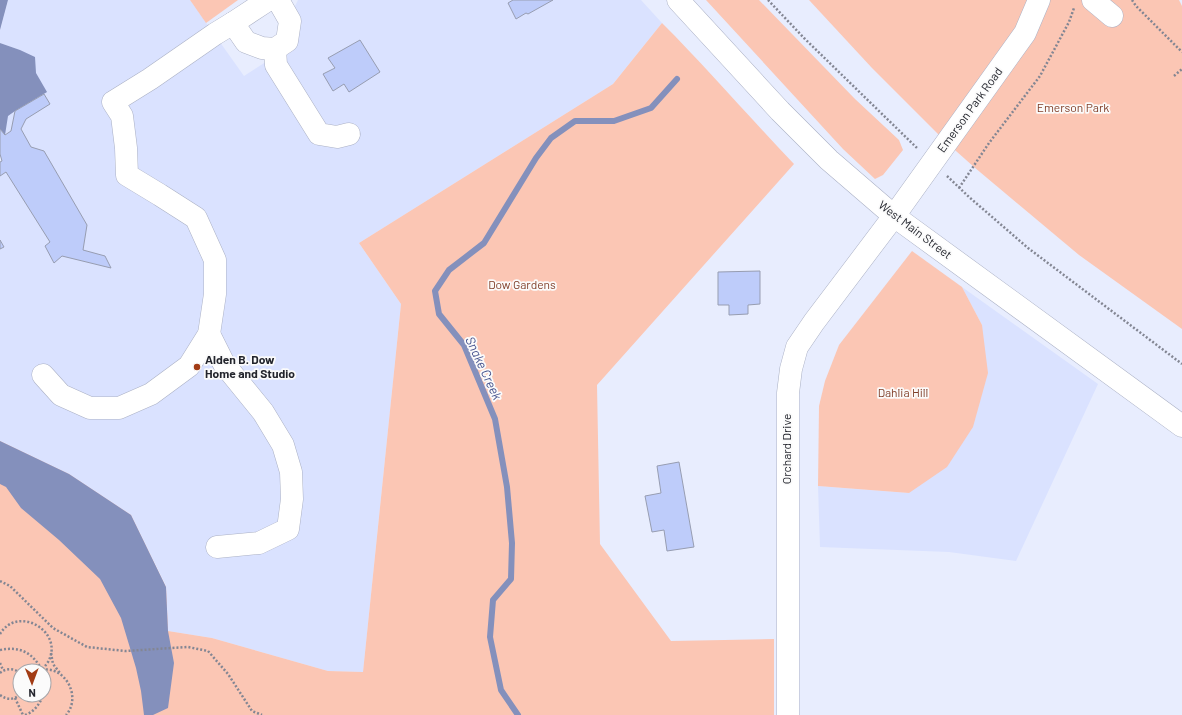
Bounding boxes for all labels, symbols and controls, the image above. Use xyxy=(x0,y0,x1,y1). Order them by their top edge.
street label: Emerson Park Road xyxy=(934,64,1005,155)
park label: Emerson Park xyxy=(1037,100,1109,114)
street label: West Main Street xyxy=(876,197,955,261)
park label: Dow Gardens xyxy=(488,277,556,291)
water label: Snake Creek xyxy=(462,334,506,403)
place label: Alden B. Dow Home and Studio xyxy=(205,352,295,380)
marker: Alden B. Dow Home and Studio xyxy=(192,362,202,372)
park label: Dahlia Hill xyxy=(878,385,928,399)
street label: Orchard Drive xyxy=(779,414,793,484)
north arrow xyxy=(12,663,52,703)
text: N xyxy=(28,687,36,700)

